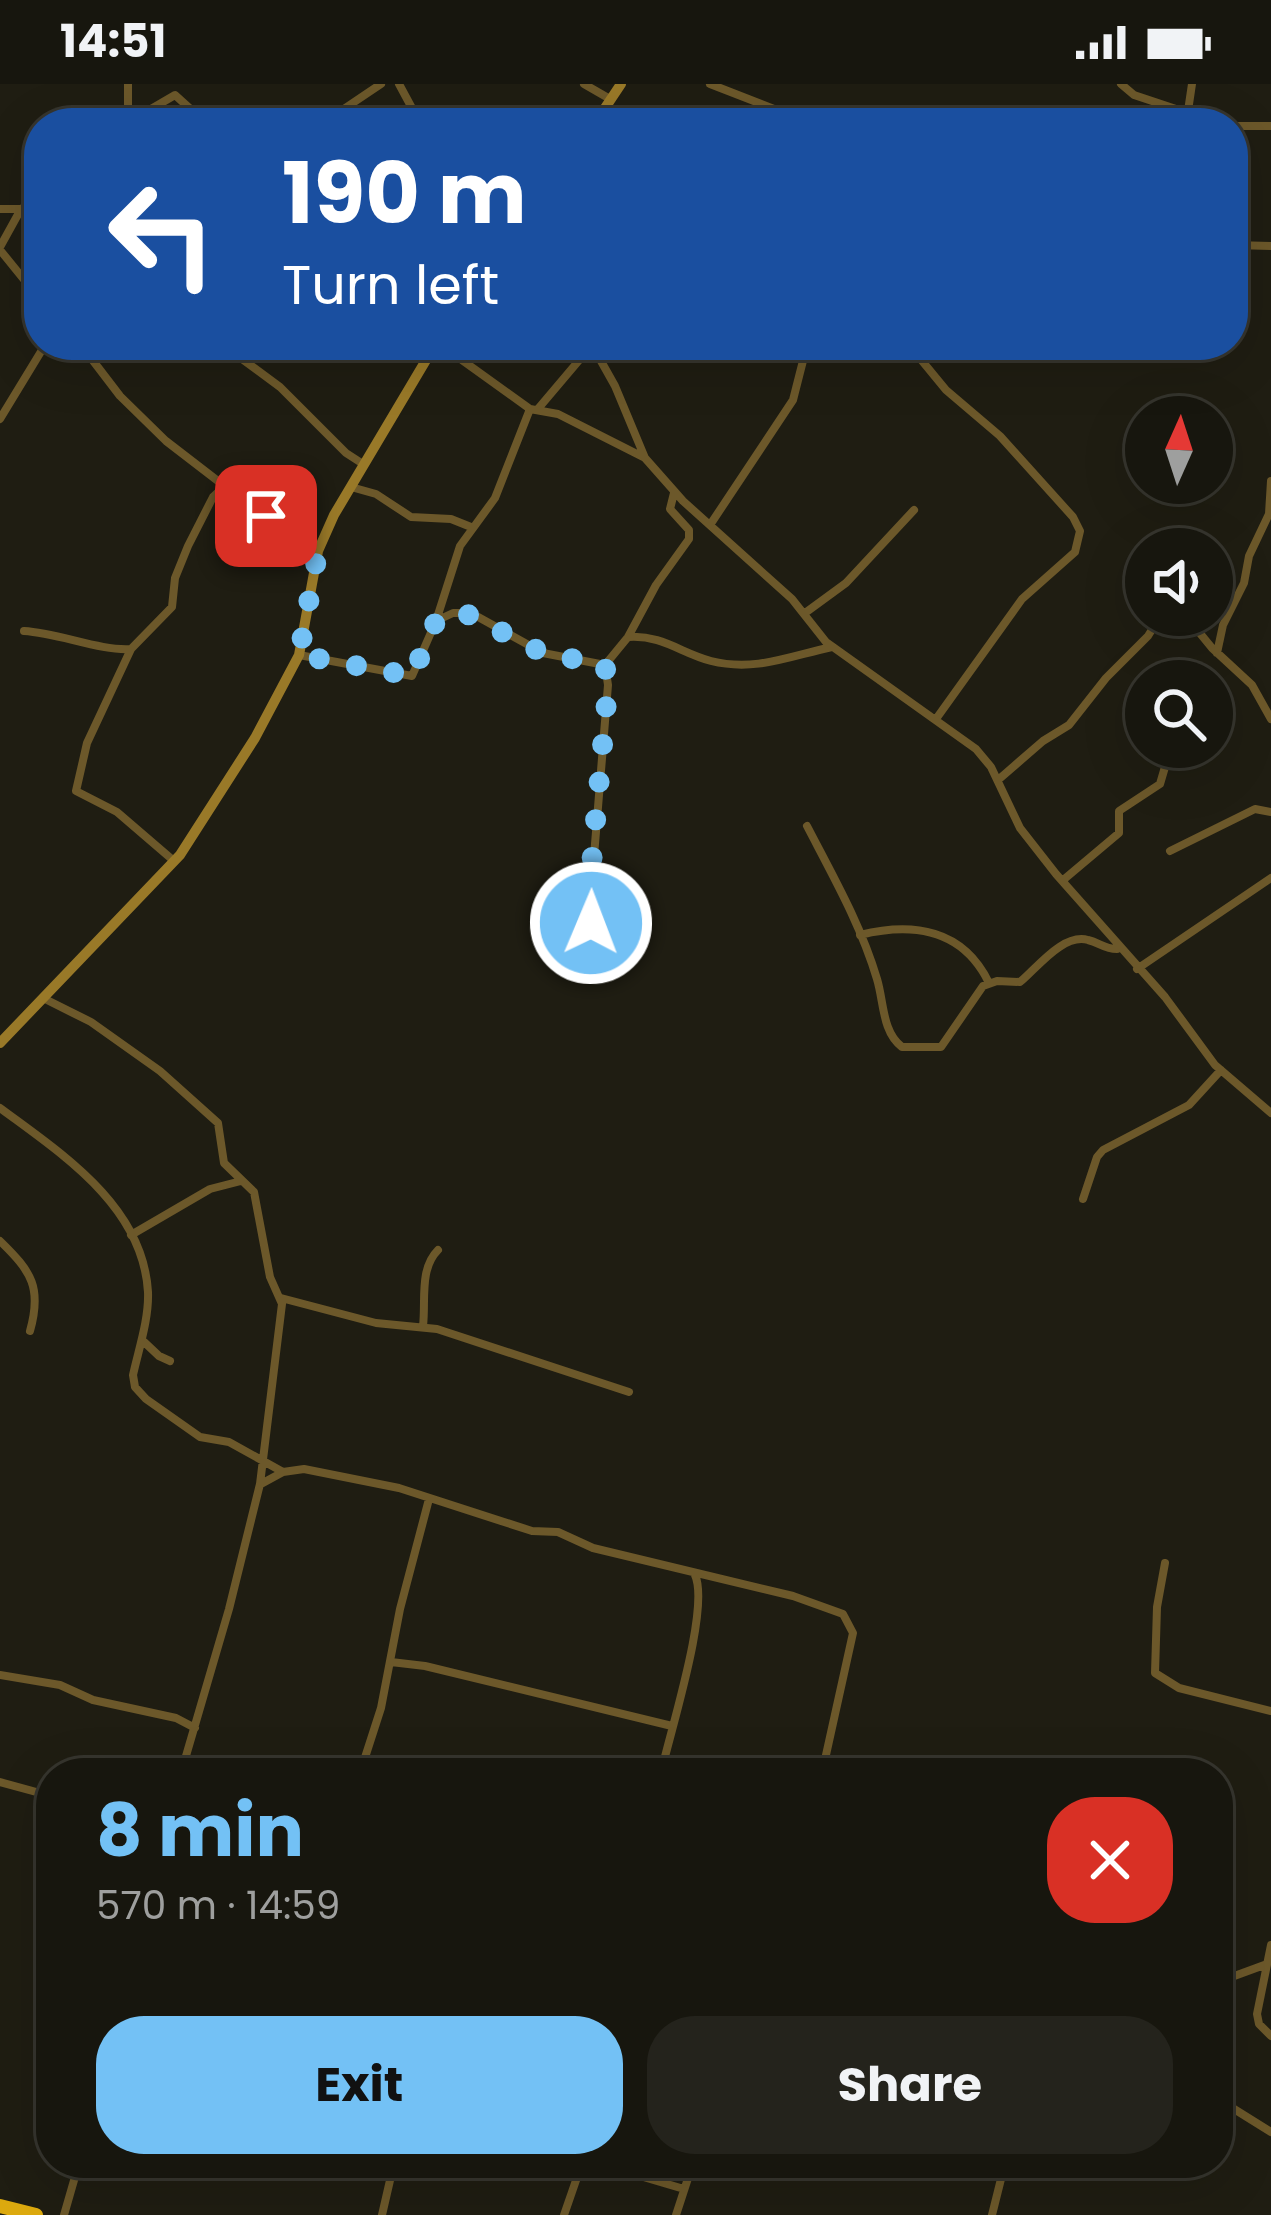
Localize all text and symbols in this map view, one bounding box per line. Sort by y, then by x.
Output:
text: 14:51 [60,10,166,73]
text: 190 m [282,135,527,252]
icon: left [84,156,240,312]
text: Turn left [282,247,499,323]
north arrow [1125,396,1233,504]
map controls [1125,396,1233,768]
pin [215,465,317,567]
icon: arrive [233,483,299,549]
button: sound [1125,528,1233,636]
button: search [1125,660,1233,768]
position arrow [528,860,654,986]
text: 8 min [96,1780,304,1881]
button: close [1047,1797,1173,1923]
text: 570 m · 14:59 [96,1878,340,1933]
button: Exit [96,2016,623,2154]
button: Share [647,2016,1173,2154]

